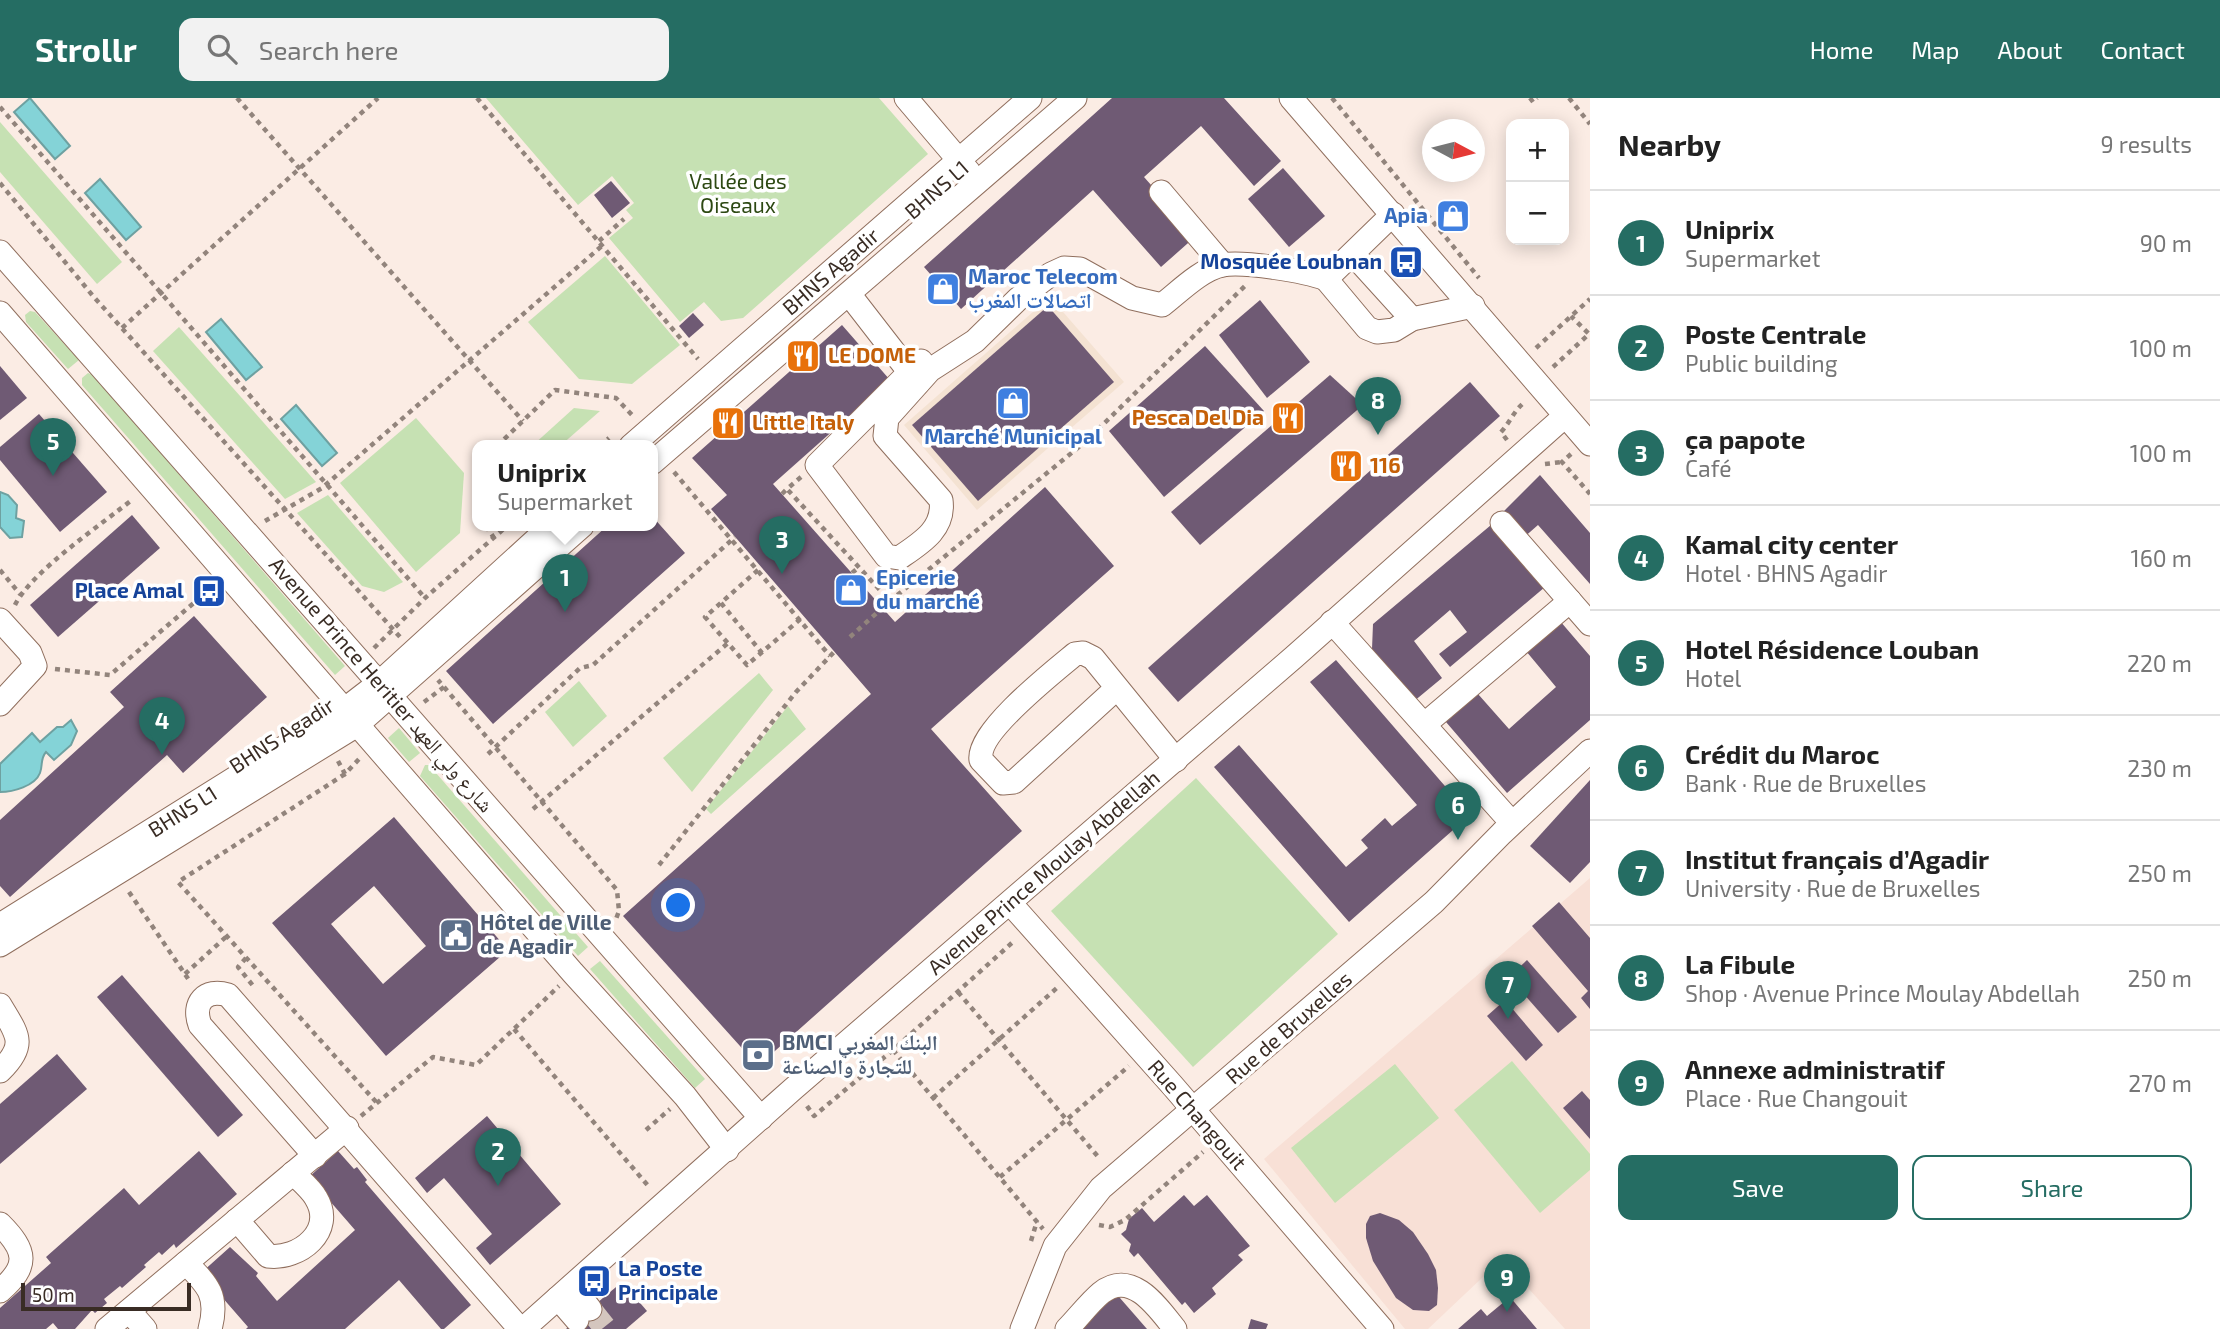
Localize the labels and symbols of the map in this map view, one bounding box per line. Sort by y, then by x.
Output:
north arrow [1422,119,1485,182]
street label: BHNS L1 [899,154,973,223]
park label: Vallée des Oiseaux [689,168,787,217]
shop icon: Apia [1434,197,1472,235]
place label: Apia [1384,202,1428,227]
street label: BHNS Agadir [777,222,884,320]
bus stop icon: Mosquée Loubnan [1387,243,1425,281]
place label: Mosquée Loubnan [1200,248,1382,273]
place label: Maroc Telecom اتصالات المغرب [968,263,1118,313]
shop icon: Maroc Telecom اتصالات المغرب [924,270,962,308]
restaurant icon: LE DOME [784,337,822,375]
place label: LE DOME [828,342,916,367]
pin: 8 [1355,377,1401,435]
shop icon: Marché Municipal [994,384,1032,422]
restaurant icon: Pesca Del Dia [1269,399,1307,437]
restaurant icon: Little Italy [709,404,747,442]
place label: Pesca Del Dia [1132,404,1264,429]
place label: Little Italy [752,409,855,435]
pin: 5 [30,418,76,476]
place label: Marché Municipal [924,423,1102,448]
restaurant icon: 116 [1327,447,1365,485]
place label: 116 [1370,452,1401,477]
pin: 3 [759,516,805,574]
street label: Avenue Prince Heritier شارع ولي العهد [261,551,500,820]
pin: 1 [542,554,588,612]
place label: Epicerie du marché [876,564,980,613]
shop icon: Epicerie du marché [832,571,870,609]
bus stop icon: Place Amal [190,572,228,610]
place label: Place Amal [75,577,184,602]
street label: BHNS Agadir [224,691,339,778]
pin: 4 [139,697,185,755]
street label: Avenue Prince Moulay Abdellah [922,764,1164,979]
street label: BHNS L1 [143,780,221,842]
pin: 6 [1435,782,1481,840]
your location [661,888,695,922]
place label: Hôtel de Ville de Agadir [480,909,612,958]
public building icon: Hôtel de Ville de Agadir [437,916,475,954]
pin: 7 [1485,961,1531,1019]
street label: Rue de Bruxelles [1220,965,1356,1088]
place label: BMCI البنك المغربي للتجارة والصناعة [782,1029,938,1078]
bank icon: BMCI البنك المغربي للتجارة والصناعة [739,1036,777,1074]
street label: Rue Changouit [1144,1054,1253,1174]
pin: 2 [475,1128,521,1186]
pin: 9 [1484,1254,1530,1312]
place label: La Poste Principale [618,1255,718,1304]
bus stop icon: La Poste Principale [575,1262,613,1300]
scale bar [21,1280,191,1312]

